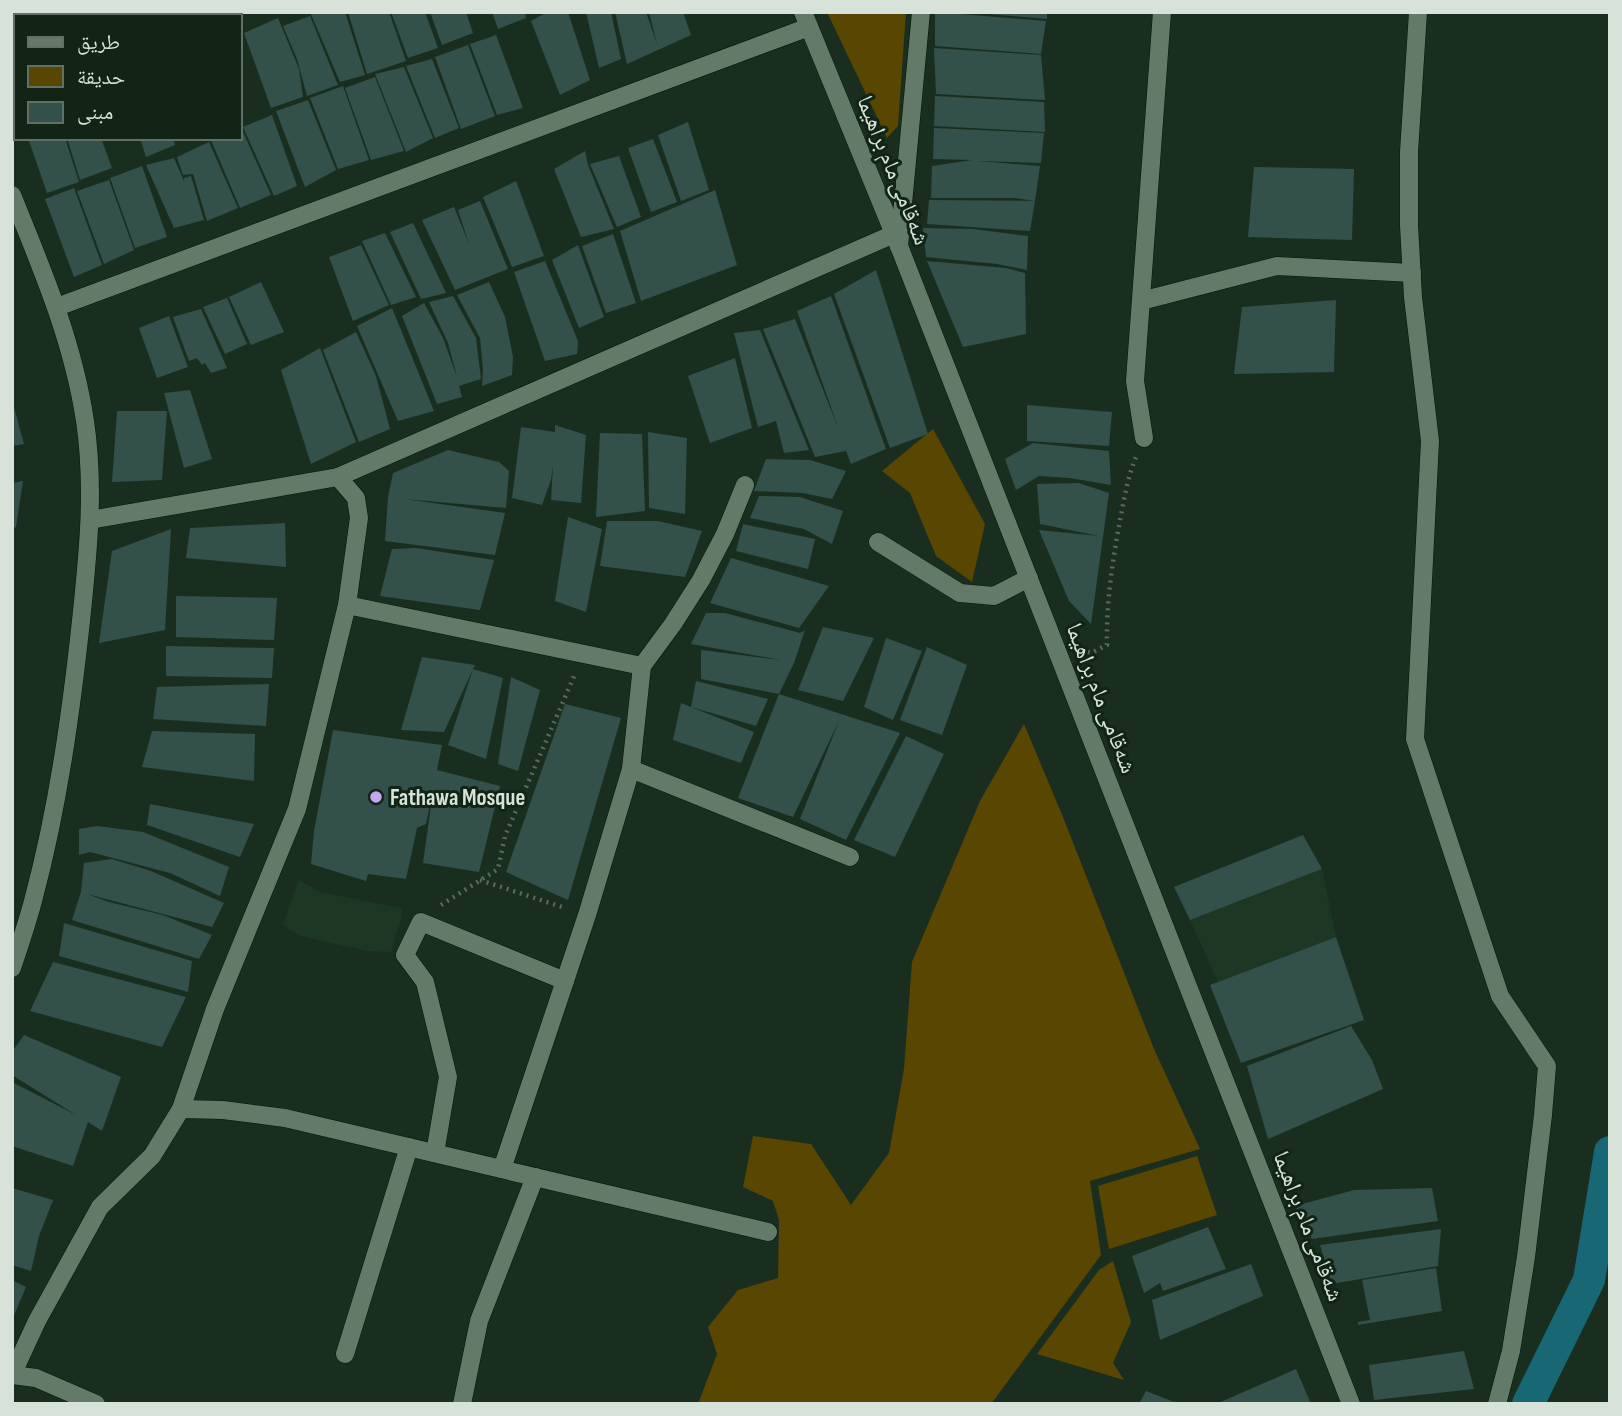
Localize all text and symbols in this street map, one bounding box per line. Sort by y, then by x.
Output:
legend [14,14,242,140]
text: طريق [77,30,120,55]
text: حديقة [77,65,125,90]
street label: شەقامی مام براهیما [849,92,936,249]
text: مبنى [77,100,113,125]
street label: شەقامی مام براهیما [1059,619,1143,778]
place label: Fathawa Mosque [390,784,525,812]
marker: Fathawa Mosque [368,789,384,805]
street label: شەقامی مام براهیما [1266,1147,1350,1306]

